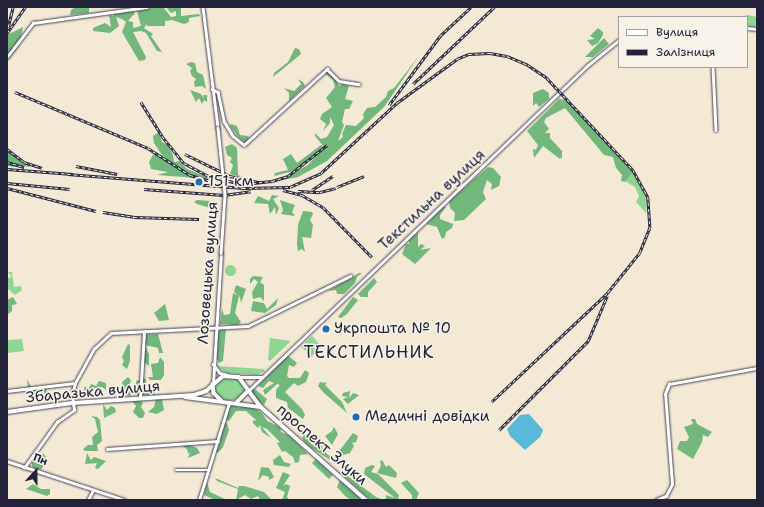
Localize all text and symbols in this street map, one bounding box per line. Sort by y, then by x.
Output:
legend [618,16,748,68]
text: Вулиця [656,24,698,40]
text: Залізниця [656,44,715,60]
street label: Текстильна вулиця [375,146,489,254]
place label: 151 км [208,173,254,191]
marker: 151 км [193,176,205,188]
street label: Лозовецька вулиця [194,201,222,345]
place label: Укрпошта № 10 [334,320,451,338]
marker: Укрпошта № 10 [321,324,331,334]
district label: ТЕКСТИЛЬНИК [304,343,434,363]
street label: Збаразька вулиця [25,377,161,407]
street label: проспект Злуки [273,401,371,489]
place label: Медичні довідки [365,408,489,426]
marker: Медичні довідки [350,411,362,423]
text: Пн [31,450,50,469]
north arrow [16,451,56,491]

